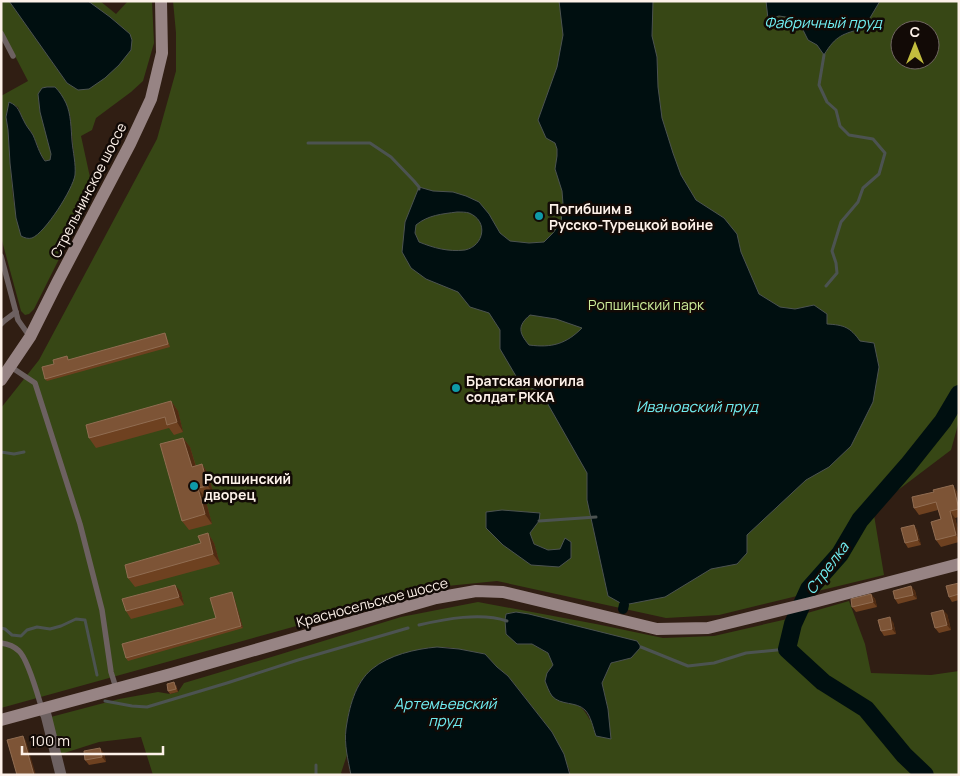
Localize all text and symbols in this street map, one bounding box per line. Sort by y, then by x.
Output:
water label: Фабричный пруд [764,12,883,33]
north arrow [890,20,940,70]
text: С [910,22,920,41]
street label: Стрельнинское шоссе [46,119,130,261]
place label: Погибшим в Русско-Турецкой войне [549,199,713,234]
marker: Погибшим в Русско-Турецкой войне [533,210,545,222]
park label: Ропшинский парк [588,295,705,314]
place label: Братская могила солдат РККА [466,371,584,406]
marker: Братская могила солдат РККА [450,382,462,394]
water label: Ивановский пруд [636,396,759,417]
place label: Ропшинский дворец [204,469,291,504]
marker: Ропшинский дворец [188,480,200,492]
water label: Стрелка [800,537,854,598]
street label: Красносельское шоссе [294,573,450,631]
water label: Артемьевский пруд [394,693,498,731]
scale bar [22,724,164,756]
text: 100 m [30,730,70,751]

